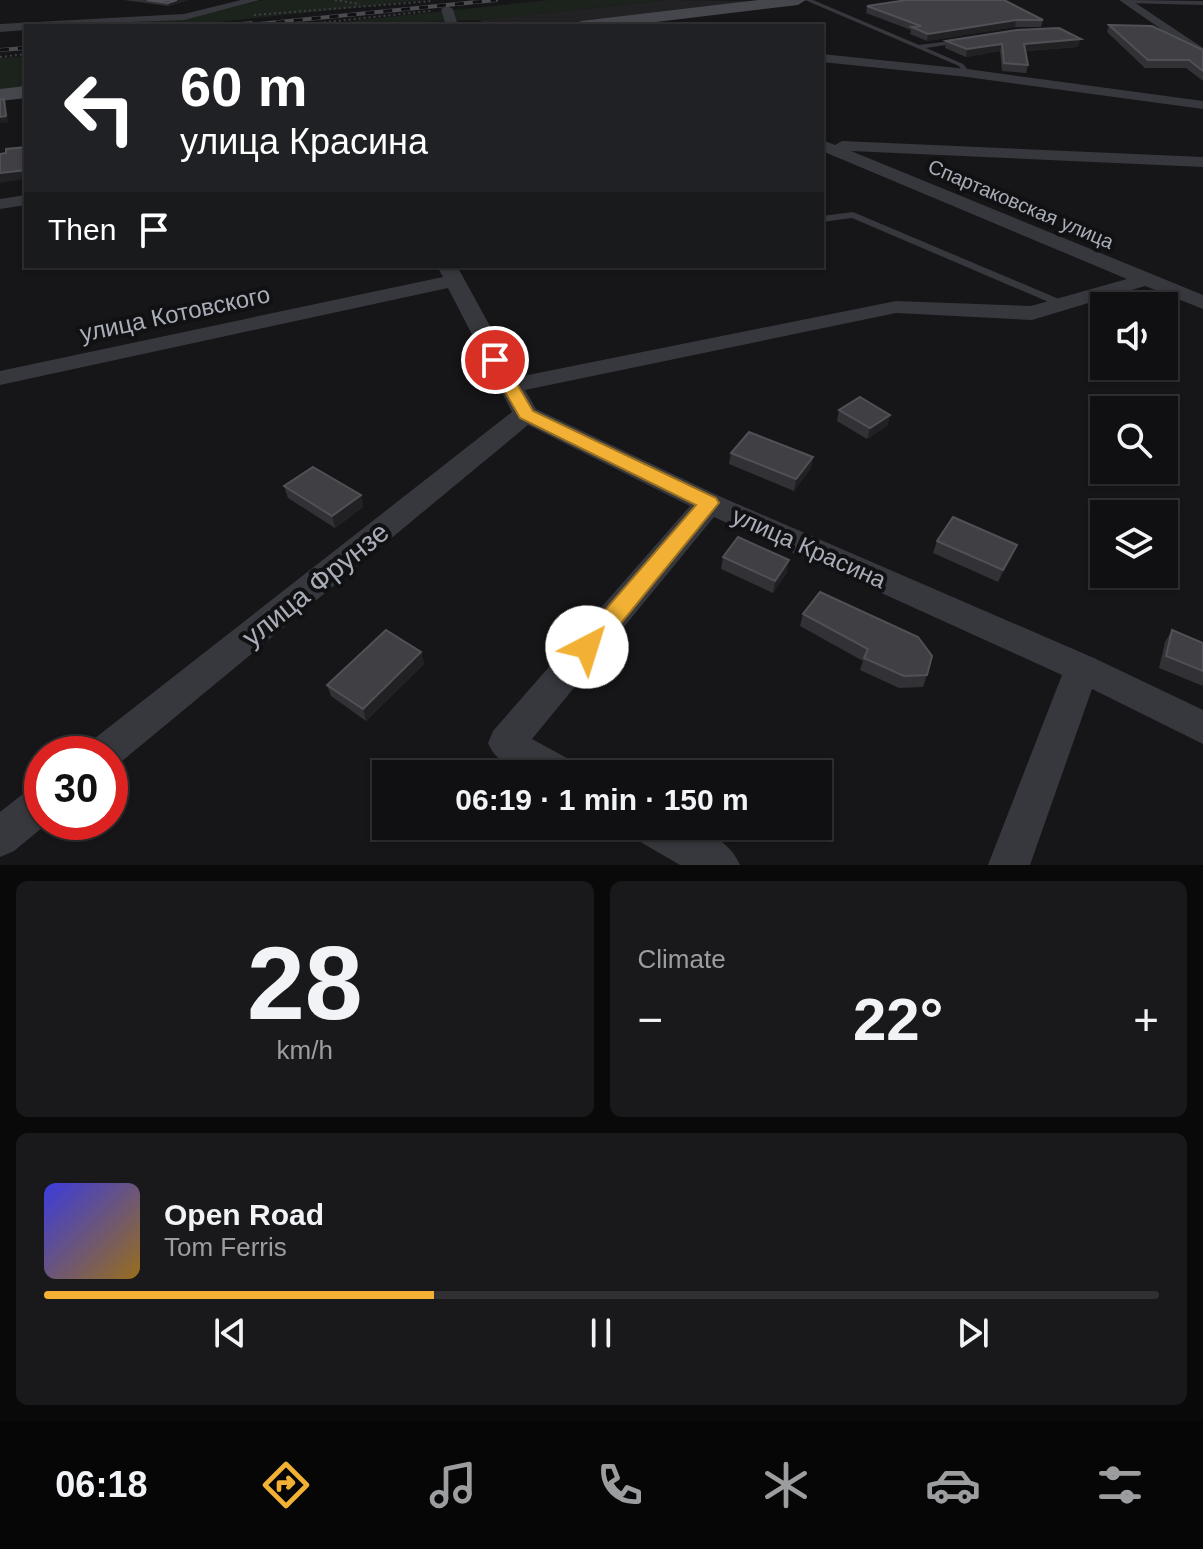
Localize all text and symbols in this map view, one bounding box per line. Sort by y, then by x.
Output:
text: 60 m [180,55,308,118]
icon: left [48,56,152,160]
text: улица Красина [180,121,428,162]
street label: Спартаковская улица [925,155,1118,253]
icon: arrive [132,208,176,252]
text: Then [48,213,116,246]
street label: улица Котовского [77,280,272,347]
map controls [1090,292,1178,588]
button: sound [1090,292,1178,380]
pin [461,326,529,394]
icon: arrive [473,338,517,382]
button: search [1090,396,1178,484]
button: layers [1090,500,1178,588]
street label: улица Красина [728,502,891,594]
street label: улица Фрунзе [236,516,395,653]
position arrow [545,605,629,689]
speed limit sign: 30 [24,736,128,840]
text: 06:19 · 1 min · 150 m [455,783,749,816]
text: 28 [247,925,363,1041]
text: Climate [638,944,726,974]
text: 22° [853,986,944,1053]
text: − [638,995,663,1044]
text: + [1133,995,1159,1044]
text: km/h [277,1035,333,1065]
text: Open Road [164,1198,324,1231]
text: Tom Ferris [164,1232,287,1262]
icon: previous [208,1311,252,1355]
icon: pause [579,1311,623,1355]
icon: next [951,1311,995,1355]
icon: directions [258,1457,314,1513]
icon: music [425,1457,481,1513]
icon: phone [592,1457,648,1513]
icon: climate [758,1457,814,1513]
icon: car [925,1457,981,1513]
icon: filters [1092,1457,1148,1513]
text: 06:18 [55,1464,147,1505]

